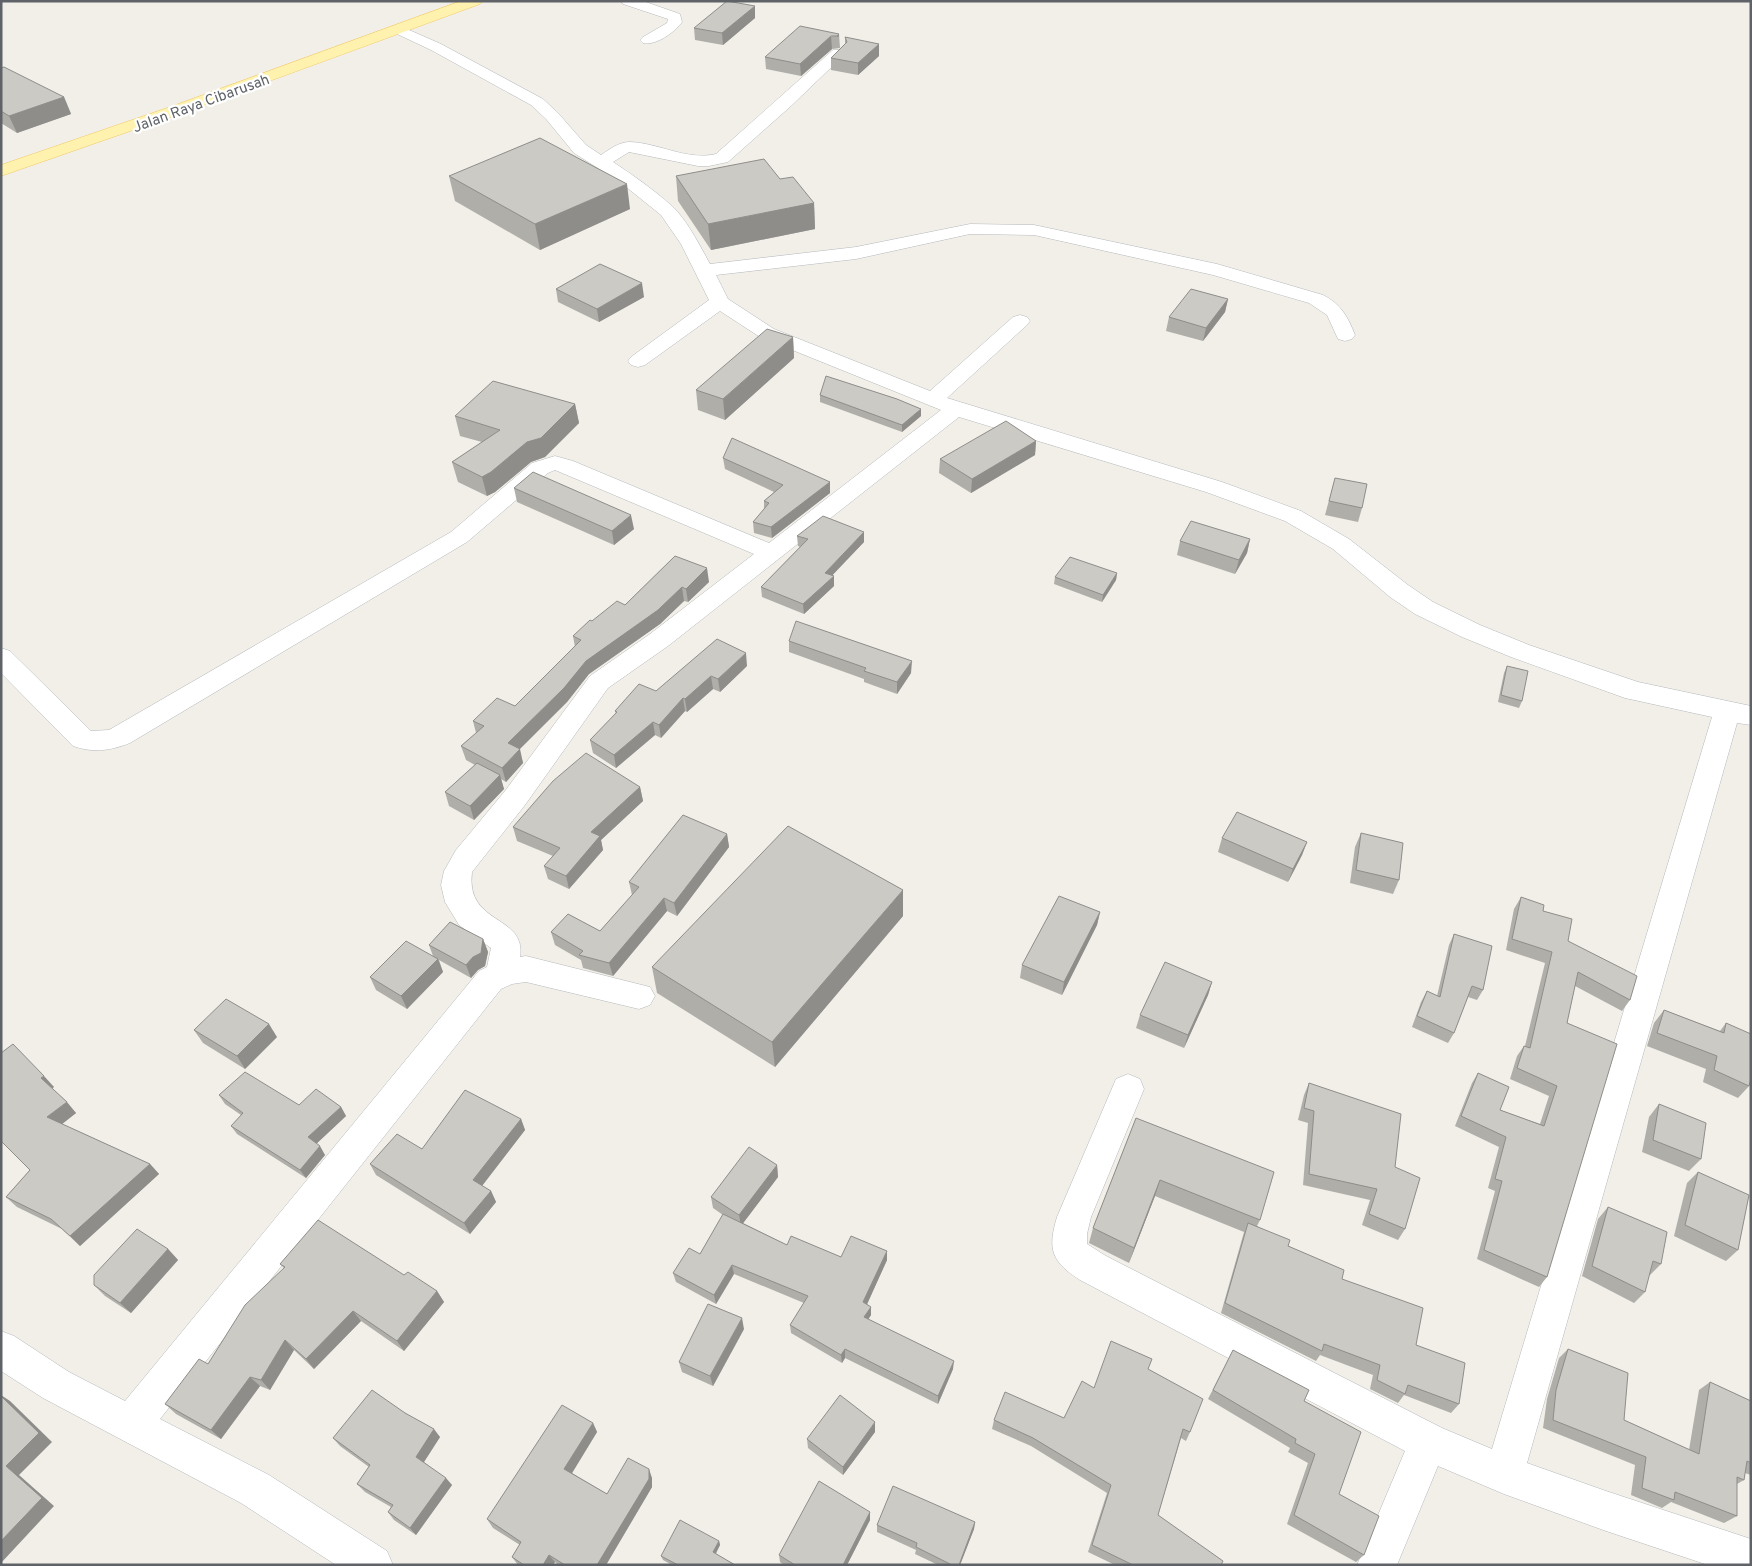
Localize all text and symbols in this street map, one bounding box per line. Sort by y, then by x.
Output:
street label: Jalan Raya Cibarusah [130,71,273,138]

